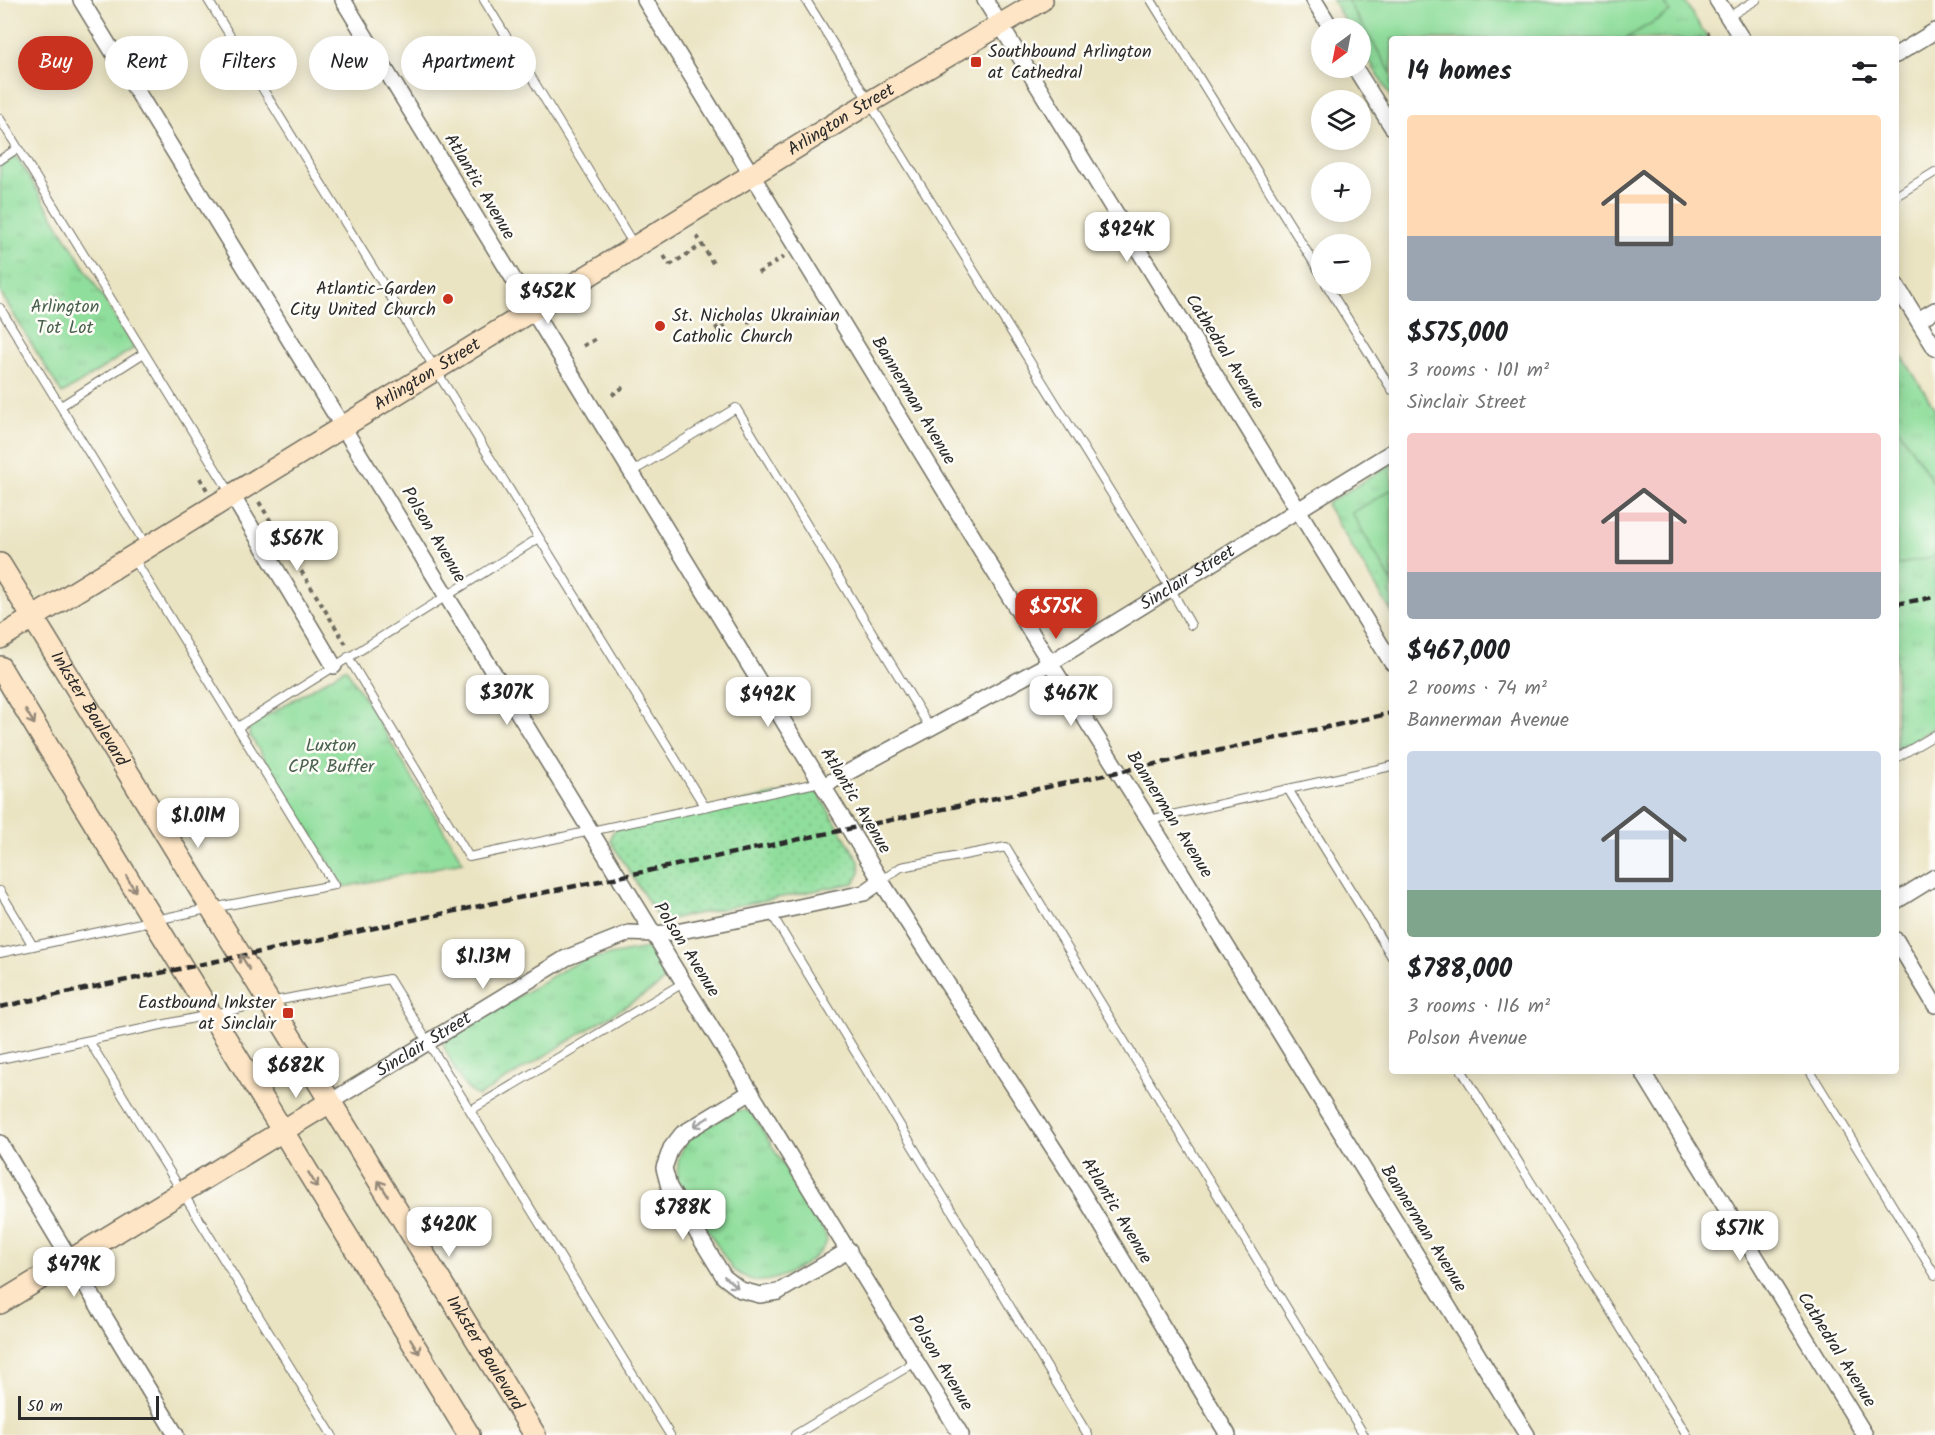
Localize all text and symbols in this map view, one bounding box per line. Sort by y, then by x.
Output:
north arrow [1311,18,1371,78]
map controls [1311,18,1371,294]
chip: Buy [18,36,93,90]
chip: Rent [105,36,188,90]
chip: Filters [200,36,297,90]
chip: New [309,36,389,90]
chip: Apartment [401,36,536,90]
place label: Southbound Arlington at Cathedral [988,38,1152,88]
text: 14 homes [1407,51,1512,93]
marker: Southbound Arlington at Cathedral [969,55,983,69]
icon: filters [1848,56,1881,89]
street label: Arlington Street [782,75,901,164]
button: layers [1311,90,1371,150]
street label: Atlantic Avenue [436,128,522,246]
icon: home [1590,154,1698,262]
button: + [1311,162,1371,222]
pin: $924K [1085,212,1169,263]
text: $924K [1099,215,1155,247]
button: − [1311,234,1371,294]
pin: $452K [506,274,590,325]
place label: Atlantic-Garden City United Church [290,275,436,325]
text: $452K [520,277,576,309]
street label: Cathedral Avenue [1177,288,1271,416]
marker: Atlantic-Garden City United Church [441,292,455,306]
park label: Arlington Tot Lot [31,293,99,343]
place label: St. Nicholas Ukrainian Catholic Church [672,302,840,352]
text: $575,000 [1407,313,1508,355]
marker: St. Nicholas Ukrainian Catholic Church [653,319,667,333]
street label: Arlington Street [368,330,488,419]
street label: Bannerman Avenue [863,331,963,471]
text: 3 rooms · 101 m² [1407,355,1549,387]
text: Sinclair Street [1407,387,1526,419]
icon: home [1590,472,1698,580]
street label: Polson Avenue [393,481,473,589]
pin: $567K [255,521,339,572]
text: $567K [270,524,324,556]
street label: Sinclair Street [1134,537,1242,619]
pin: $575K [1014,589,1098,640]
text: $575K [1029,592,1083,624]
text: $467,000 [1407,631,1510,673]
street label: Inkster Boulevard [42,645,136,773]
text: 2 rooms · 74 m² [1407,673,1547,705]
pin: $307K [465,675,549,726]
pin: $467K [1029,676,1113,727]
pin: $492K [726,677,810,728]
text: $307K [480,678,534,710]
text: $467K [1043,679,1099,711]
text: $492K [740,680,796,712]
text: Bannerman Avenue [1407,705,1569,737]
one-way arrow [25,708,37,725]
park label: Luxton CPR Buffer [288,732,375,782]
street label: Atlantic Avenue [812,742,898,860]
street label: Bannerman Avenue [1118,746,1220,884]
icon: home [1590,790,1698,898]
pin: $1.01M [149,798,247,849]
text: $1.01M [171,801,225,833]
one-way arrow [125,875,137,892]
street label: Polson Avenue [645,897,727,1003]
pin: $1.13M [434,939,532,990]
text: $1.13M [456,942,510,974]
text: $788,000 [1407,949,1512,991]
one-way arrow [238,954,250,971]
place label: Eastbound Inkster at Sinclair [138,989,277,1039]
text: 3 rooms · 116 m² [1407,991,1550,1023]
street label: Sinclair Street [370,1004,478,1085]
marker: Eastbound Inkster at Sinclair [281,1006,295,1020]
text: Polson Avenue [1407,1023,1527,1055]
pin: $682K [254,1048,338,1099]
text: $682K [267,1051,325,1083]
one-way arrow [693,1117,710,1129]
street label: Atlantic Avenue [1073,1152,1159,1270]
street label: Bannerman Avenue [1372,1160,1474,1298]
one-way arrow [307,1171,319,1188]
one-way arrow [377,1180,389,1197]
pin: $788K [641,1190,725,1241]
text: $788K [655,1193,711,1225]
pin: $420K [407,1207,491,1258]
text: $420K [421,1210,477,1242]
pin: $571K [1698,1211,1782,1262]
text: $571K [1715,1214,1765,1246]
pin: $479K [32,1247,116,1298]
text: $479K [47,1250,101,1282]
one-way arrow [723,1275,738,1289]
street label: Cathedral Avenue [1789,1286,1883,1414]
street label: Inkster Boulevard [438,1289,532,1417]
street label: Polson Avenue [900,1309,980,1417]
one-way arrow [409,1337,421,1354]
scale bar [18,1393,159,1420]
text: 50 m [27,1394,63,1419]

